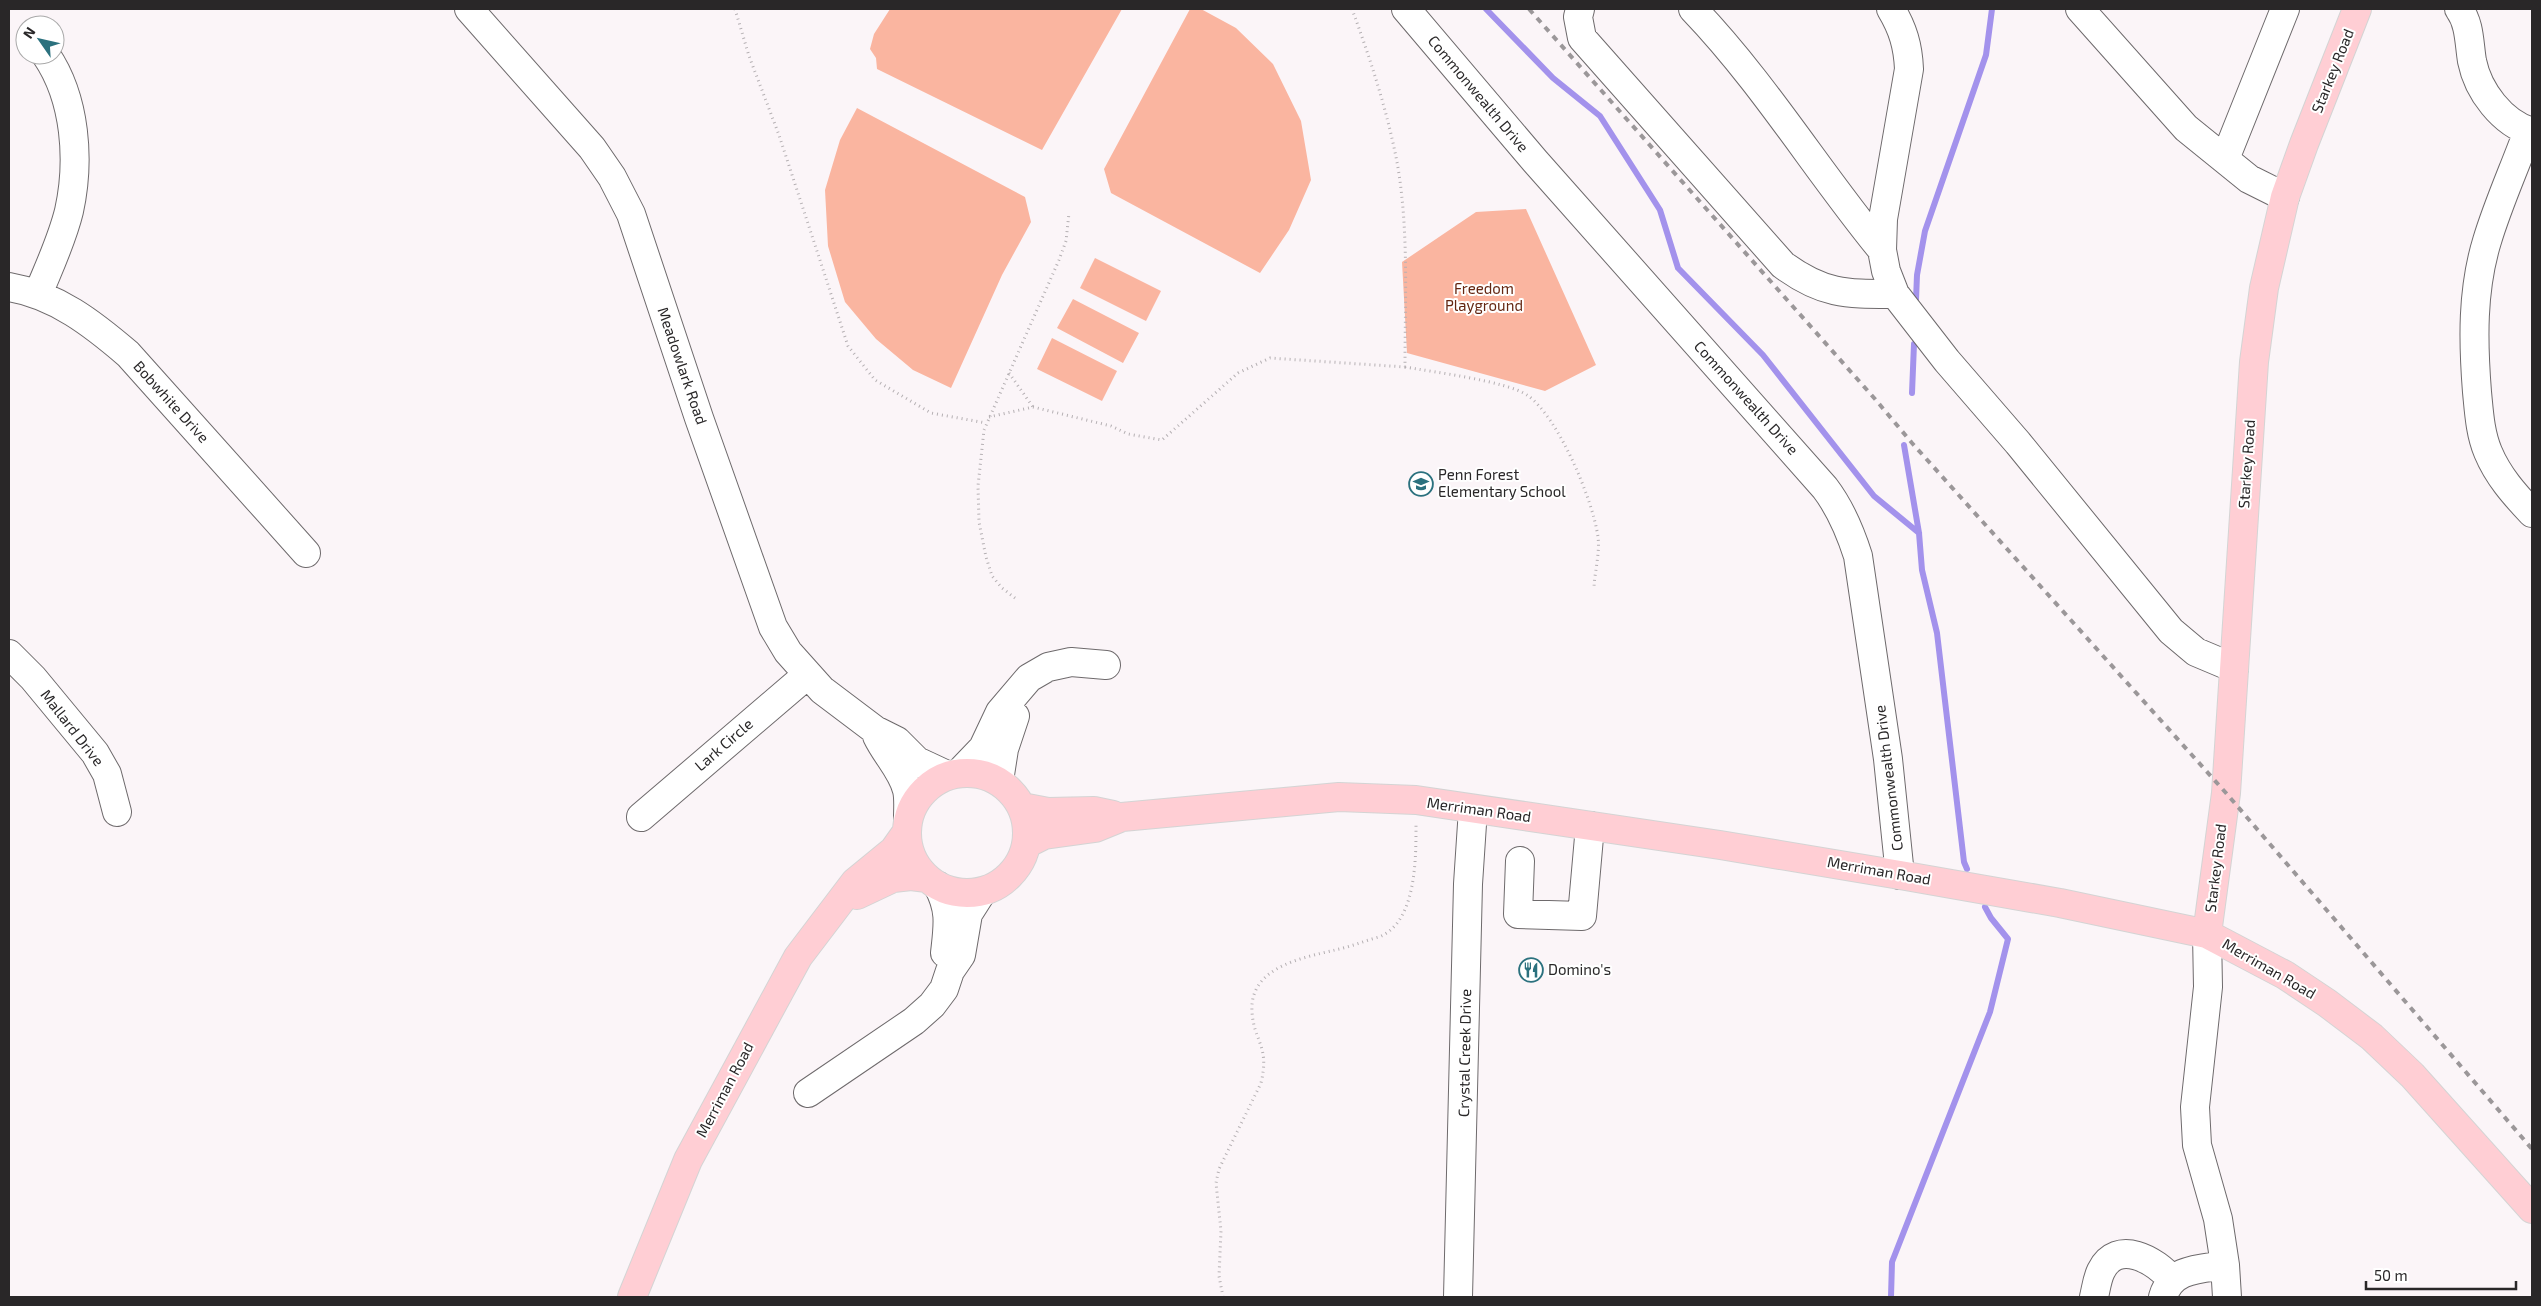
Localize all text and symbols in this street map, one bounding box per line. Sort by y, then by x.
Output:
north arrow [15,15,65,65]
text: N [19,24,39,41]
street label: Starkey Road [2307,26,2357,115]
street label: Commonwealth Drive [1425,31,1533,155]
park label: Freedom Playground [1445,279,1523,314]
street label: Meadowlark Road [654,305,711,427]
street label: Commonwealth Drive [1691,337,1803,458]
street label: Bobwhite Drive [130,357,213,446]
street label: Starkey Road [2234,419,2258,509]
place label: Penn Forest Elementary School [1438,465,1566,500]
school or university icon: Penn Forest Elementary School [1408,471,1434,497]
street label: Mallard Drive [37,686,108,769]
street label: Commonwealth Drive [1870,704,1906,852]
street label: Lark Circle [691,714,756,774]
street label: Merriman Road [1426,793,1532,825]
street label: Starkey Road [2201,823,2229,913]
street label: Merriman Road [1826,852,1932,888]
street label: Merriman Road [2220,934,2319,1002]
restaurant icon: Domino's [1518,957,1544,983]
place label: Domino's [1548,960,1611,978]
street label: Crystal Creek Drive [1454,989,1474,1117]
street label: Merriman Road [692,1039,757,1140]
scale bar [2366,1258,2516,1290]
text: 50 m [2374,1266,2408,1284]

